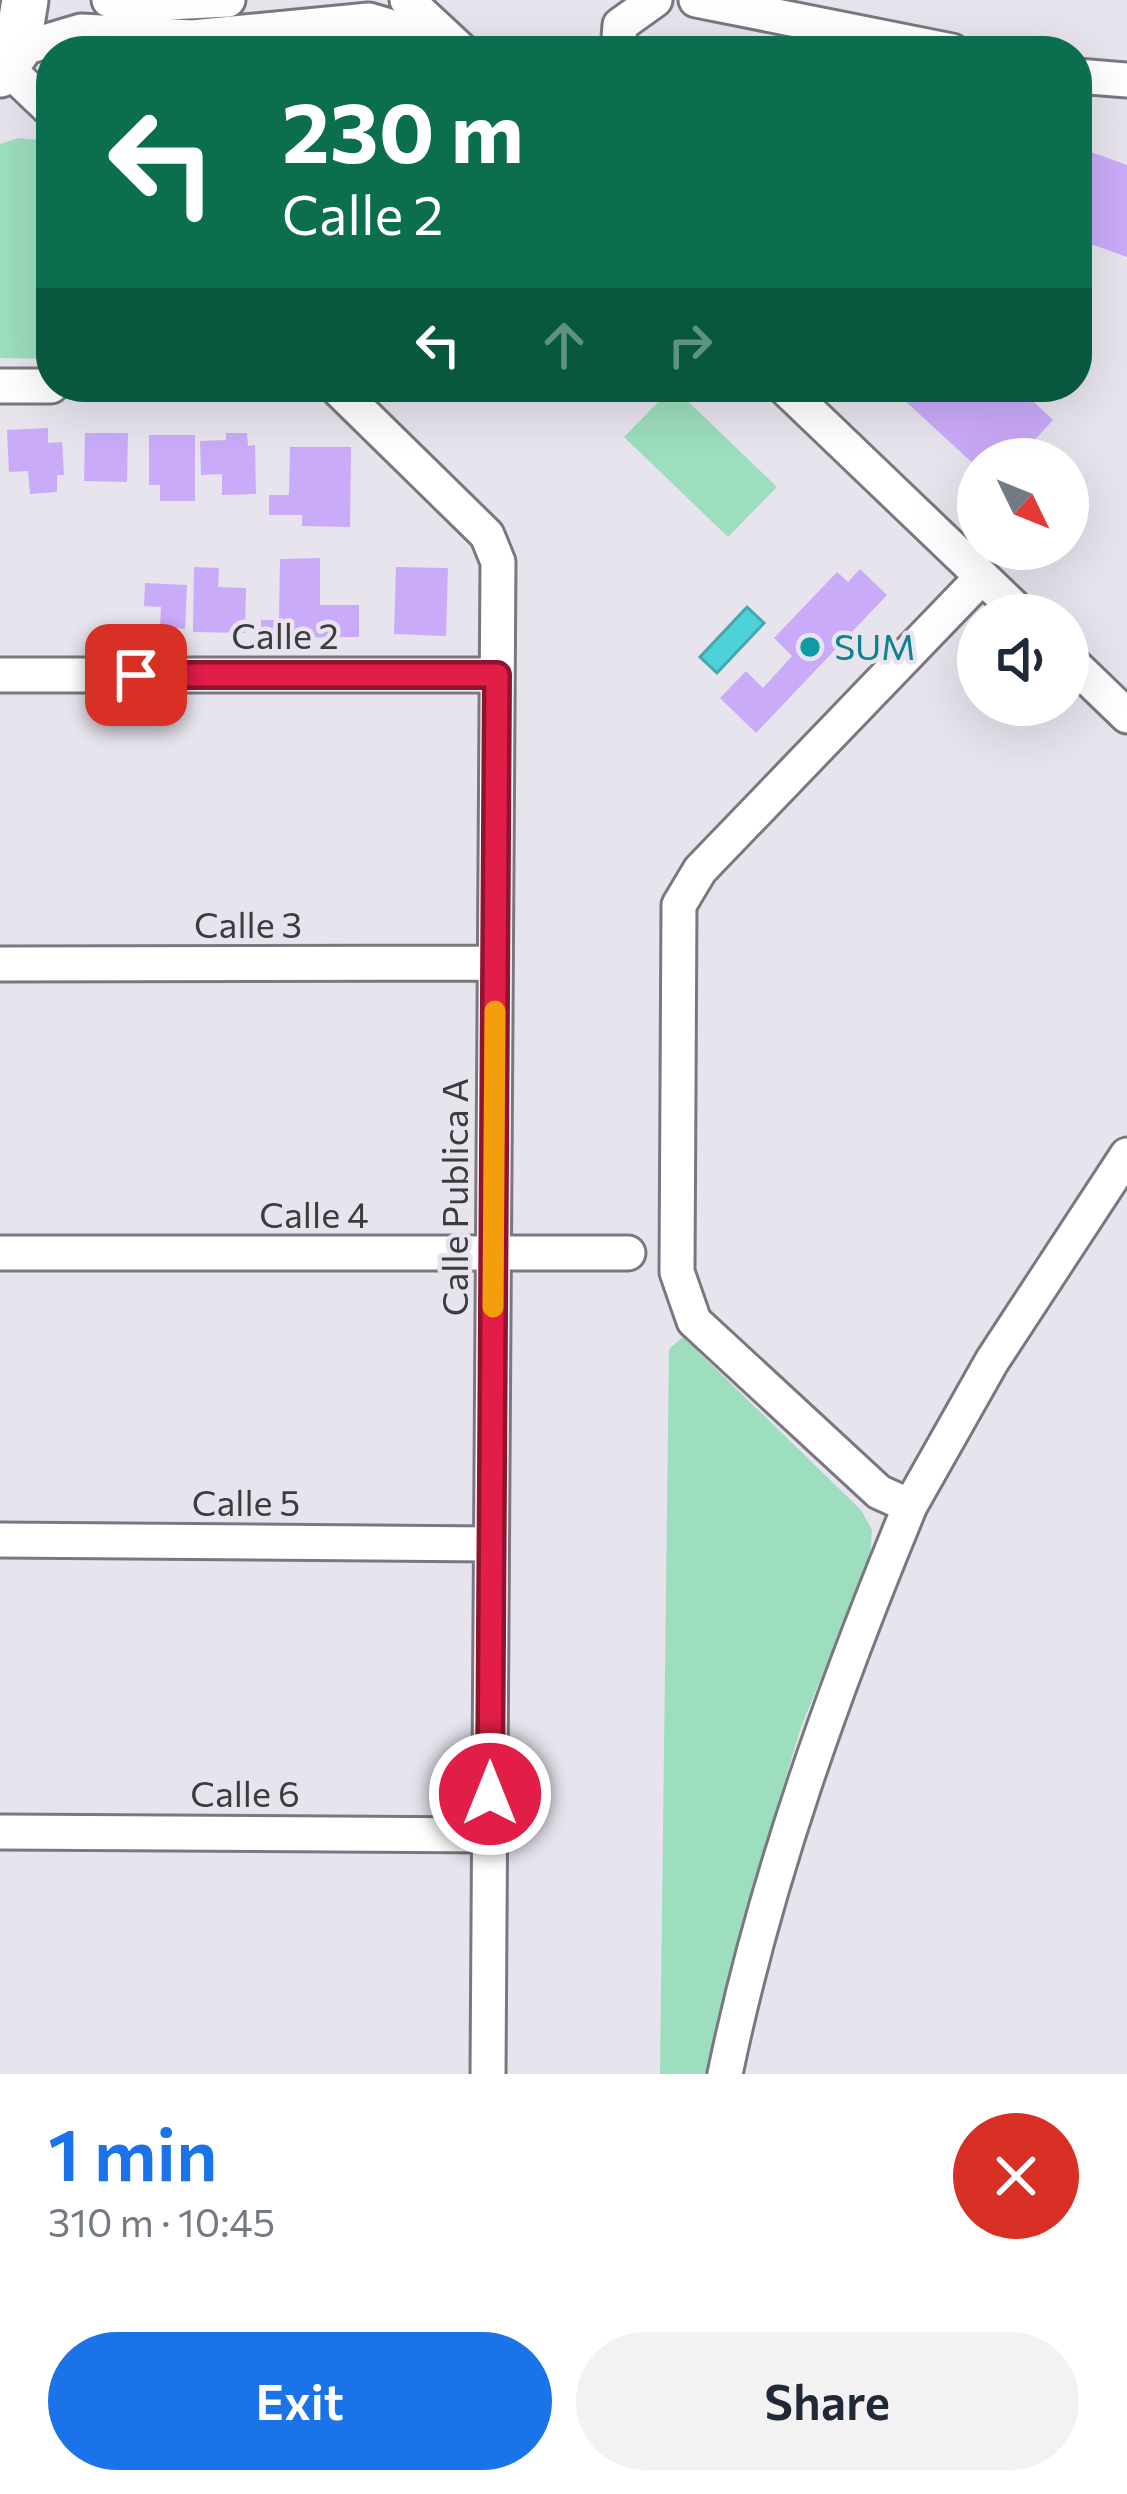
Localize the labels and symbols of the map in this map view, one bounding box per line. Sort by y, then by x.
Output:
north arrow [957,438,1089,570]
street label: Calle 2 [231,612,339,656]
place label: SUM [834,623,915,667]
pin [85,624,187,726]
marker: SUM [797,634,823,660]
street label: Calle 3 [194,901,302,945]
street label: Calle Publica A [431,1078,475,1316]
street label: Calle 4 [259,1191,369,1235]
street label: Calle 5 [192,1479,300,1523]
position arrow [427,1731,553,1857]
street label: Calle 6 [190,1770,300,1814]

